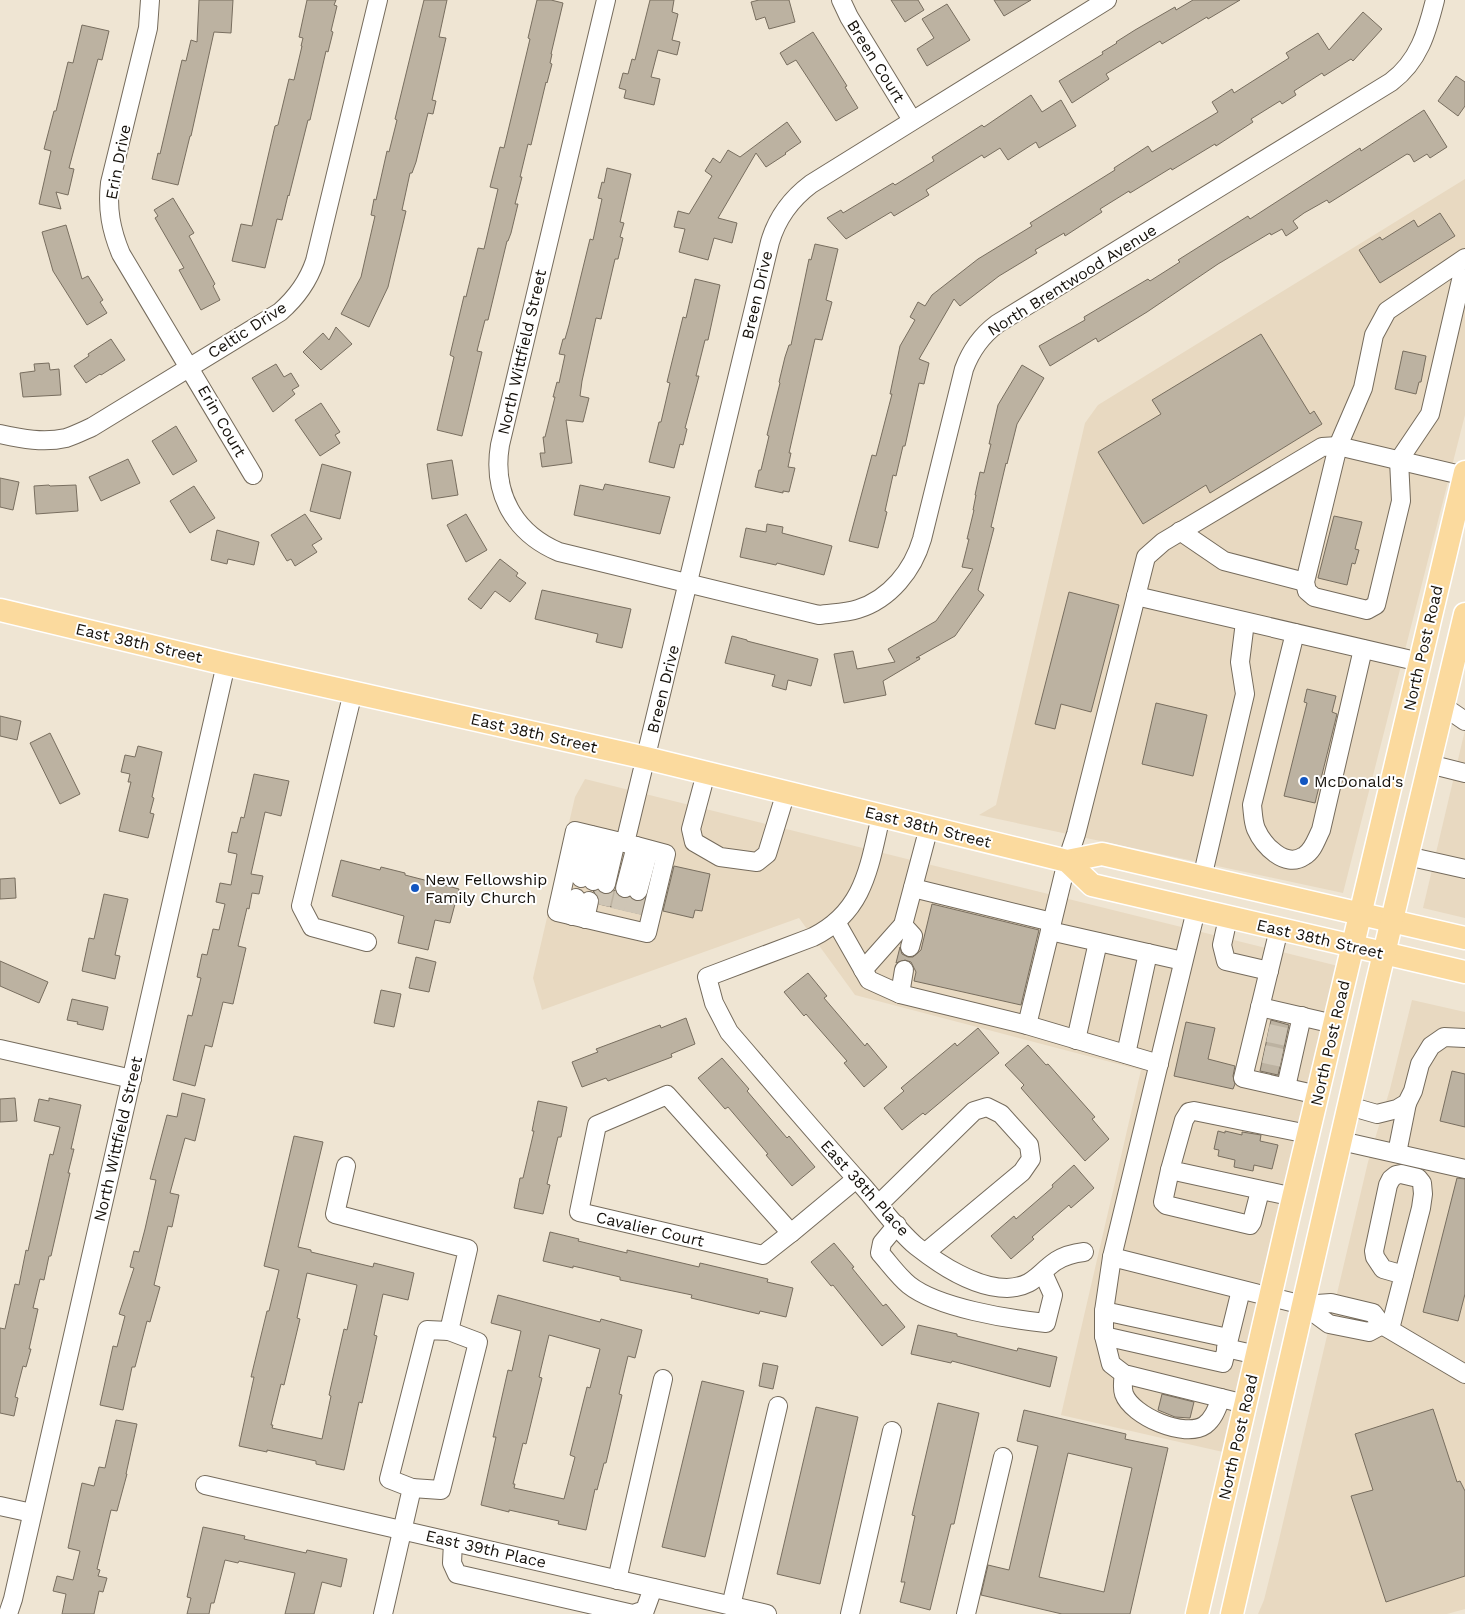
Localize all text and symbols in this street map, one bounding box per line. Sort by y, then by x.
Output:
street label: Breen Court [843,16,909,106]
street label: Erin Drive [101,123,135,201]
street label: North Brentwood Avenue [984,220,1160,340]
street label: Breen Drive [738,249,776,341]
street label: North Wittfield Street [494,267,550,436]
street label: Celtic Drive [204,298,290,362]
street label: Erin Court [194,382,250,460]
street label: North Post Road [1399,583,1447,713]
street label: East 38th Street [74,619,204,667]
street label: Breen Drive [643,643,683,735]
street label: East 38th Street [469,709,599,757]
place label: McDonald's [1314,772,1404,791]
marker: McDonald's [1298,775,1310,787]
street label: East 38th Street [863,802,993,852]
place label: New Fellowship Family Church [425,870,547,907]
marker: New Fellowship Family Church [409,882,421,894]
street label: East 38th Street [1255,915,1385,963]
street label: North Post Road [1306,978,1354,1108]
street label: North Wittfield Street [90,1054,146,1223]
street label: East 38th Place [817,1136,913,1240]
street label: Cavalier Court [594,1207,706,1251]
street label: North Post Road [1214,1372,1262,1502]
street label: East 39th Place [424,1526,548,1572]

